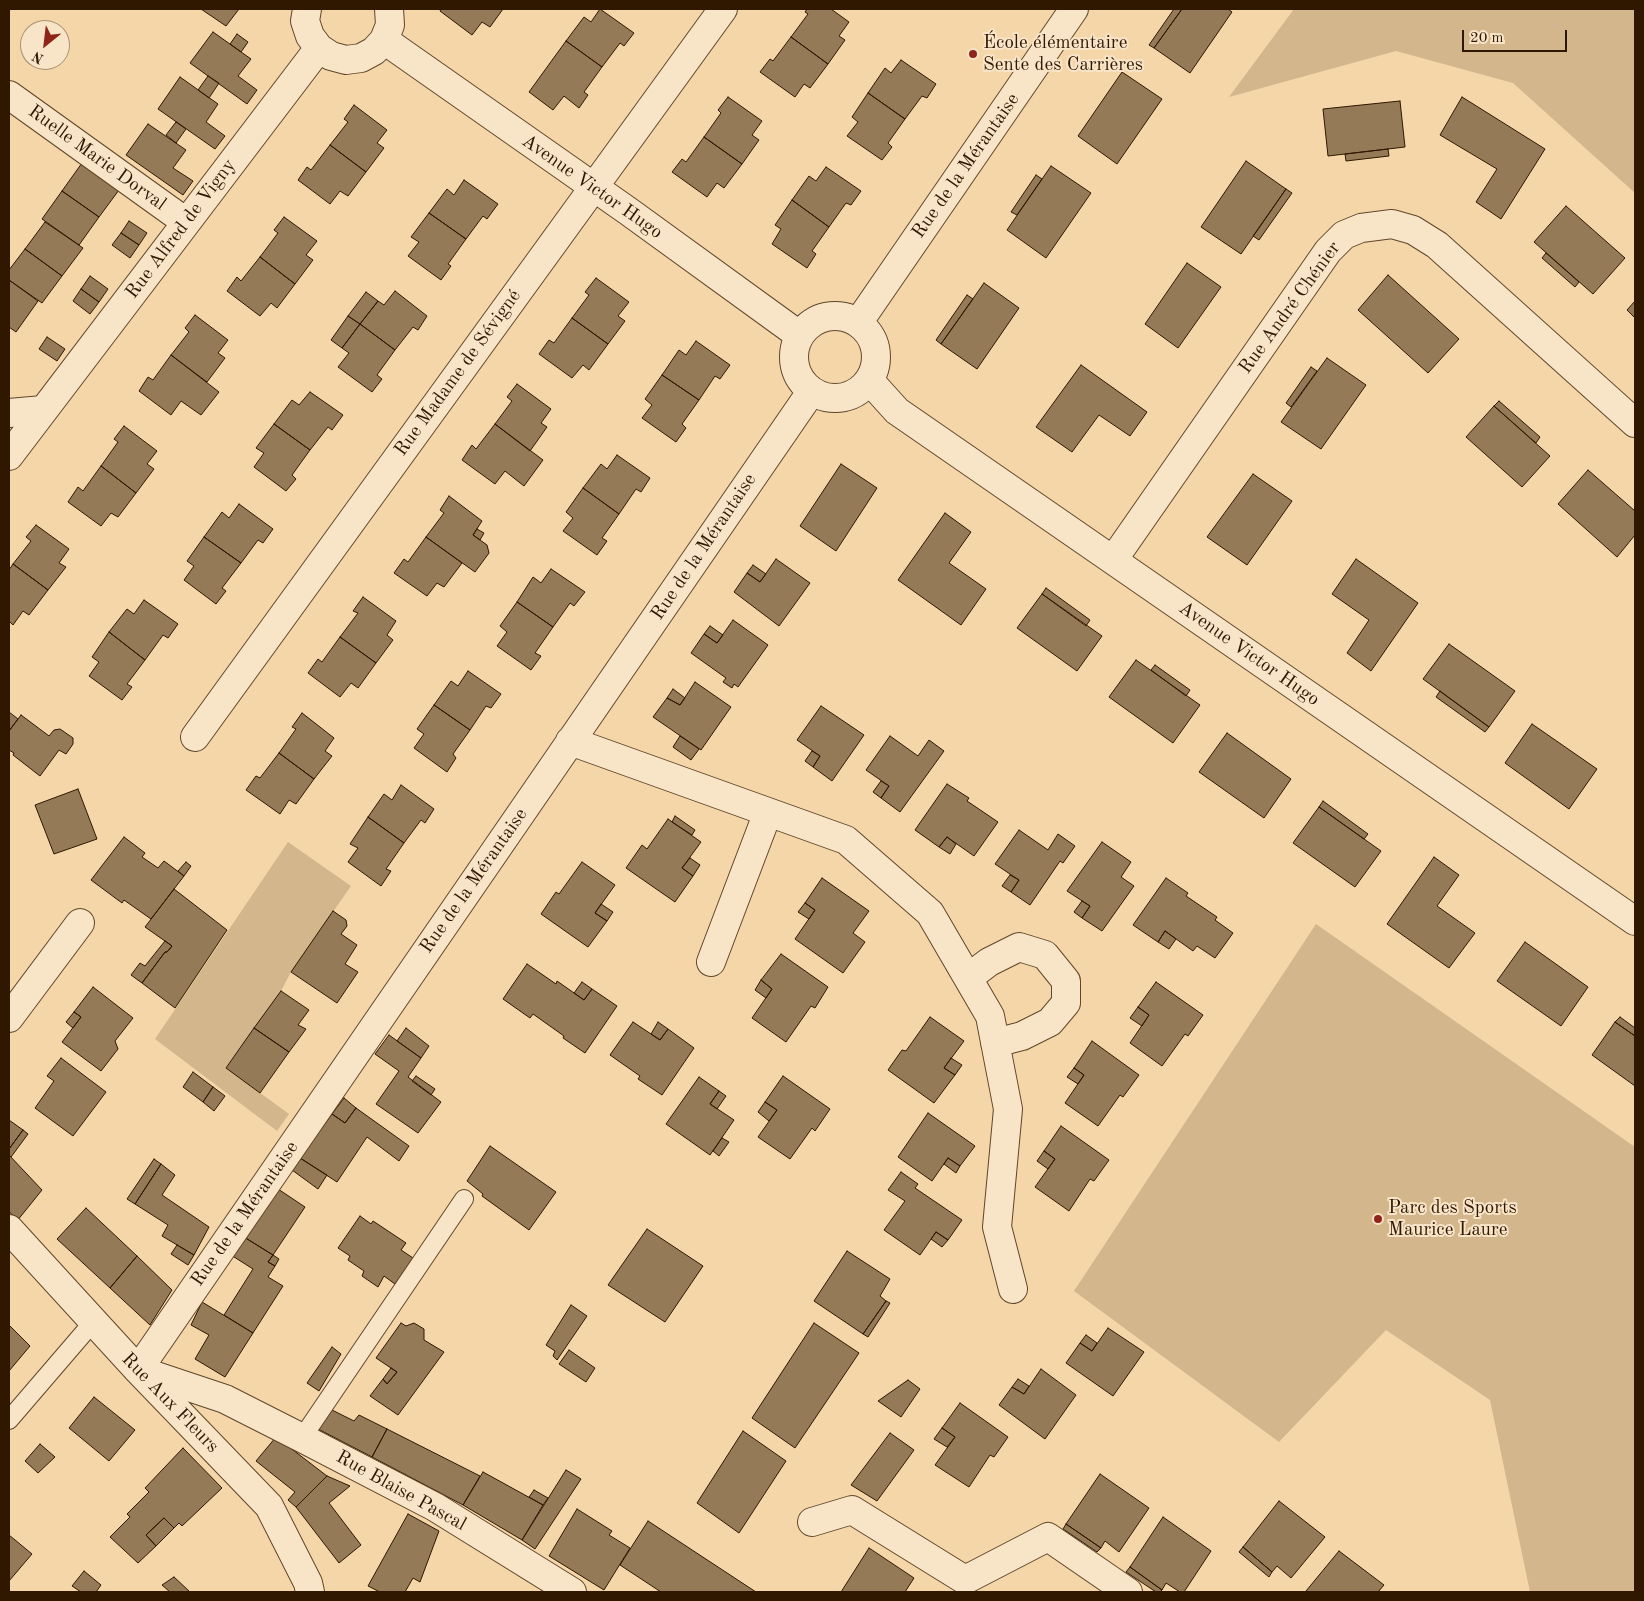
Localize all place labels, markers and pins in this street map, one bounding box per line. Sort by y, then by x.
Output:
place label: École élémentaire Sente des Carrières [983,32,1143,76]
marker: École élémentaire Sente des Carrières [967,48,979,60]
place label: Parc des Sports Maurice Laure [1388,1197,1517,1241]
marker: Parc des Sports Maurice Laure [1372,1213,1384,1225]

